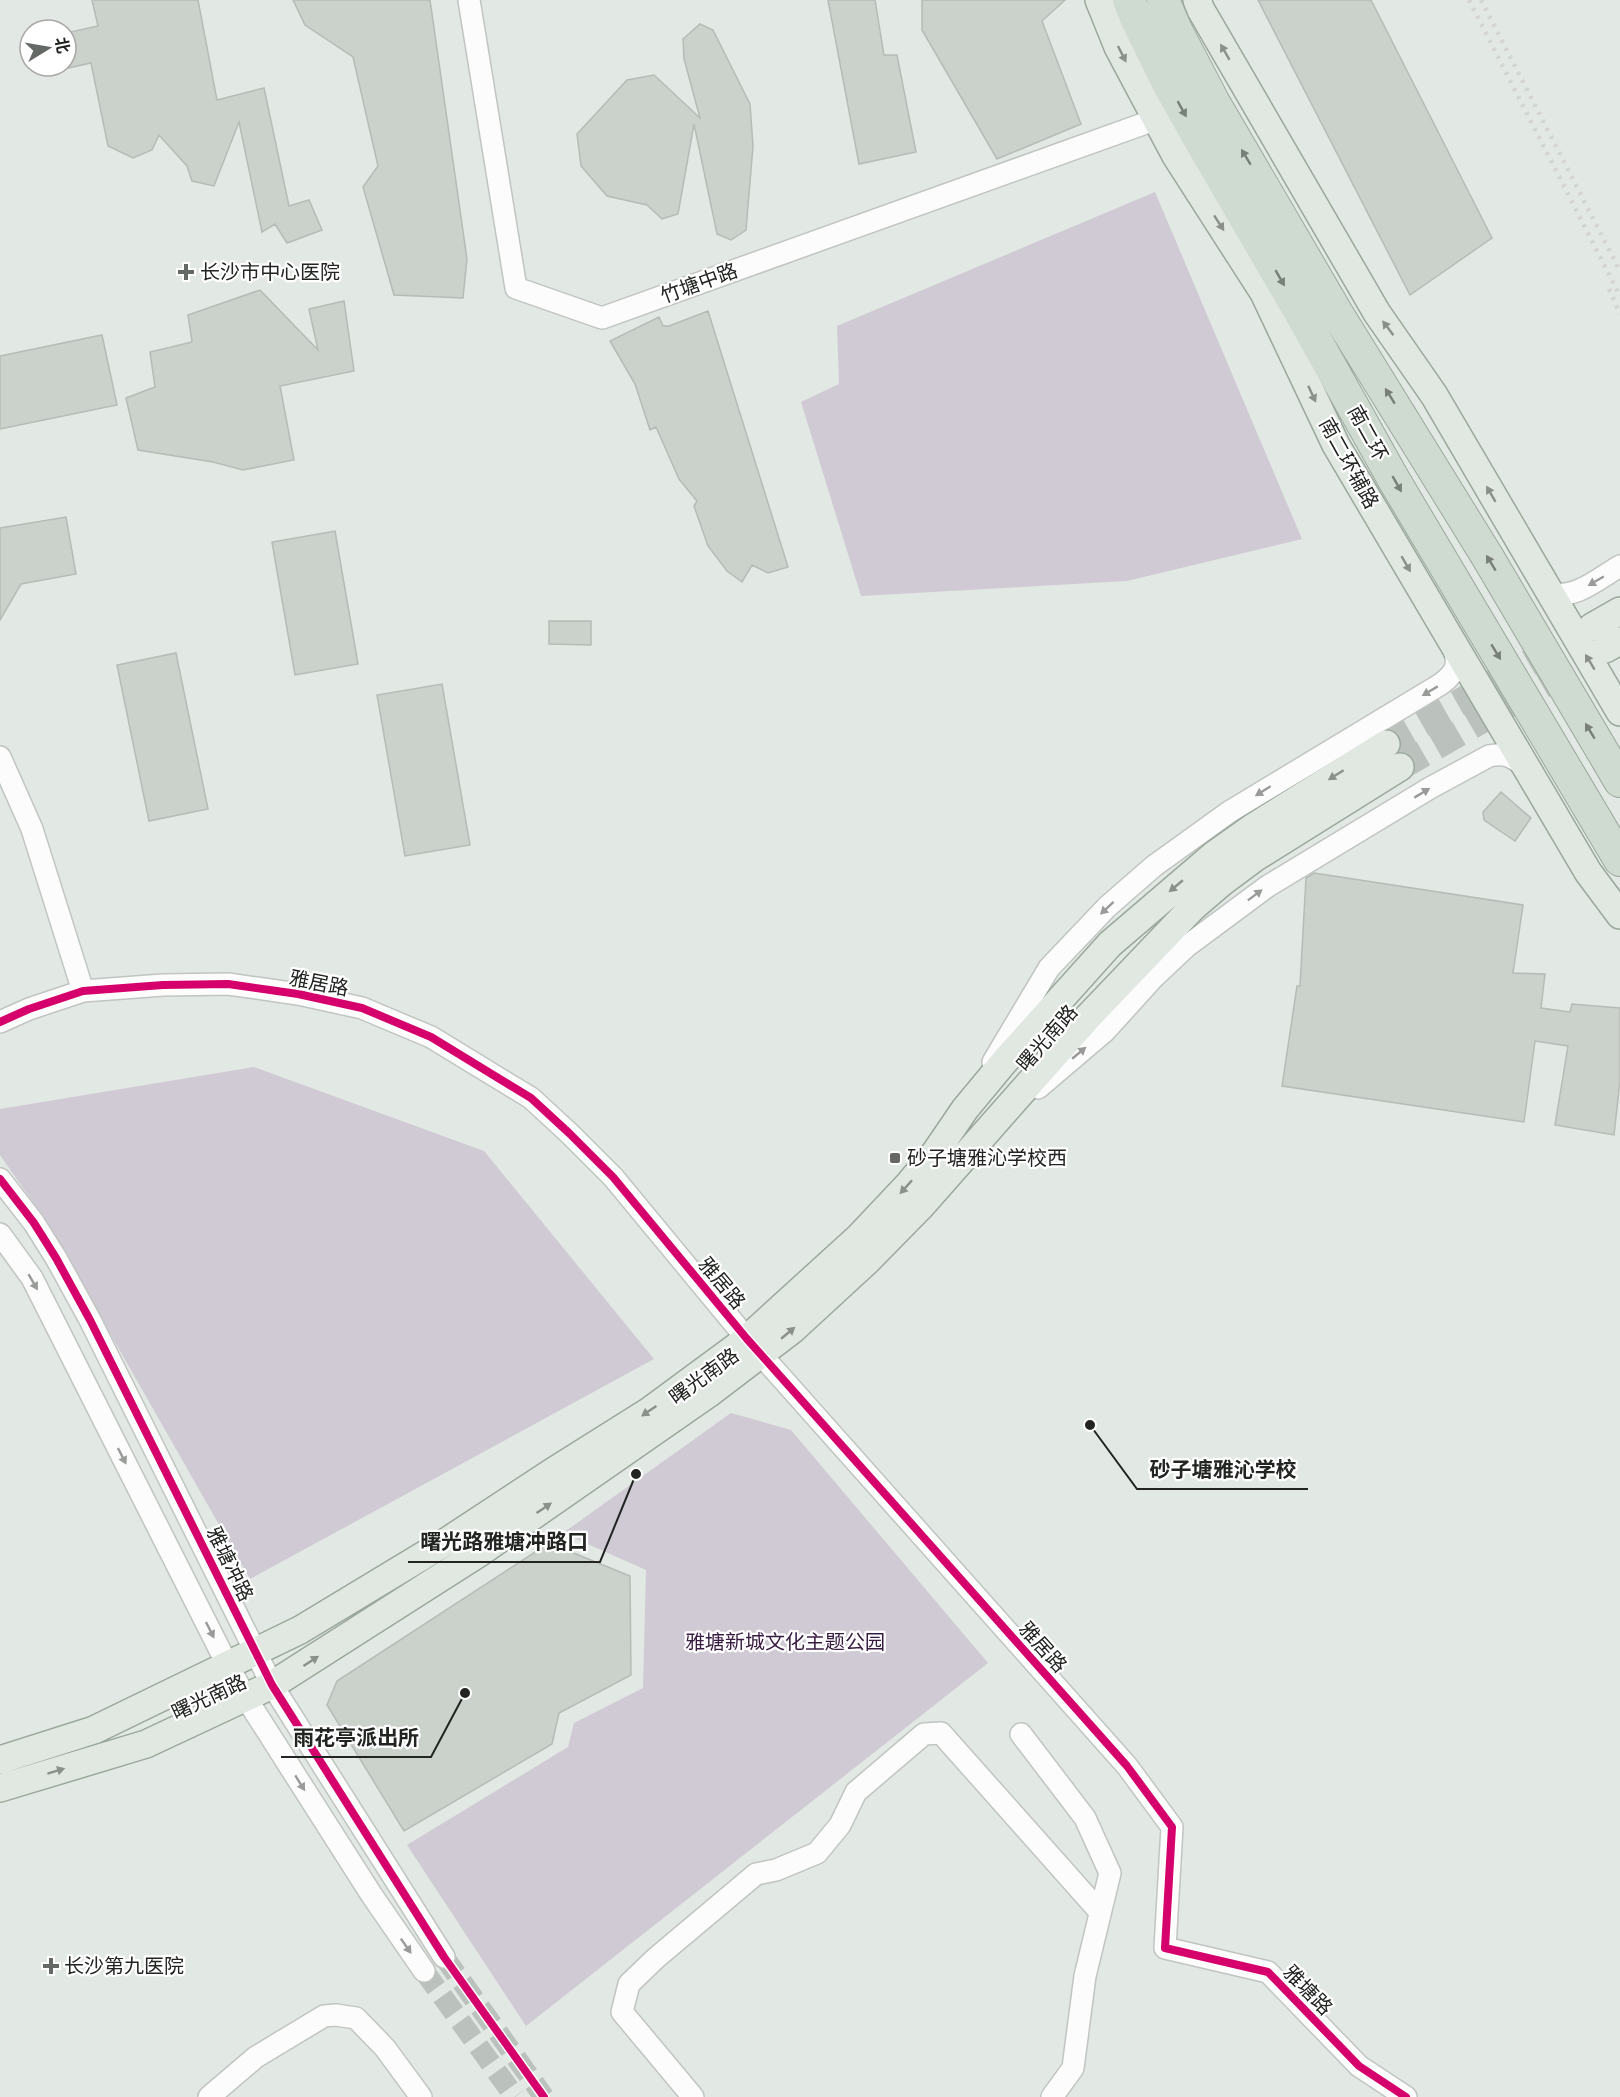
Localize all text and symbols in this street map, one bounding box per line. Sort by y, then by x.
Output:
north arrow [18,18,78,78]
text: 北 [51,36,73,55]
one-way arrow [1220,43,1230,60]
one-way arrow [1117,45,1127,62]
one-way arrow [1177,101,1187,118]
one-way arrow [1241,148,1251,165]
one-way arrow [1213,214,1225,230]
street label: 竹塘中路 [657,258,741,308]
place label: 长沙市中心医院 [200,260,340,284]
marker: 长沙市中心医院 [177,263,195,281]
one-way arrow [1275,270,1286,286]
one-way arrow [1383,321,1395,336]
one-way arrow [1307,385,1316,402]
one-way arrow [1385,388,1396,404]
street label: 南二环 [1343,401,1393,465]
street label: 南二环辅路 [1314,413,1384,513]
one-way arrow [1392,476,1402,493]
one-way arrow [1486,485,1496,502]
one-way arrow [1486,554,1496,571]
one-way arrow [1401,556,1411,573]
one-way arrow [1587,575,1604,585]
one-way arrow [1490,644,1501,660]
one-way arrow [1585,653,1595,670]
one-way arrow [1421,686,1438,696]
one-way arrow [1585,723,1596,739]
one-way arrow [1328,770,1344,781]
one-way arrow [1254,786,1271,797]
one-way arrow [1414,788,1430,799]
one-way arrow [1169,879,1184,892]
one-way arrow [1248,890,1263,902]
one-way arrow [1099,901,1114,915]
street label: 雅居路 [287,965,351,1001]
street label: 曙光南路 [1012,1000,1082,1076]
one-way arrow [1071,1046,1087,1059]
place label: 砂子塘雅沁学校西 [907,1146,1067,1170]
marker: 砂子塘雅沁学校西 [888,1151,902,1165]
one-way arrow [899,1179,913,1194]
street label: 雅居路 [694,1252,750,1314]
one-way arrow [28,1274,38,1291]
one-way arrow [780,1327,795,1340]
street label: 曙光南路 [665,1343,743,1409]
one-way arrow [641,1405,657,1416]
one-way arrow [117,1447,127,1465]
callout: 砂子塘雅沁学校 [1137,1450,1308,1489]
text: 砂子塘雅沁学校 [1150,1457,1297,1482]
one-way arrow [536,1502,552,1514]
street label: 雅塘冲路 [202,1523,258,1605]
callout: 曙光路雅塘冲路口 [408,1523,600,1562]
text: 曙光路雅塘冲路口 [420,1529,588,1554]
street label: 雅居路 [1014,1617,1072,1677]
one-way arrow [205,1622,215,1639]
park label: 雅塘新城文化主题公园 [685,1630,885,1654]
one-way arrow [303,1655,319,1666]
street label: 曙光南路 [168,1669,250,1725]
callout: 雨花亭派出所 [281,1718,431,1757]
text: 雨花亭派出所 [293,1725,419,1750]
one-way arrow [47,1766,65,1775]
one-way arrow [294,1775,305,1791]
one-way arrow [400,1938,411,1954]
place label: 长沙第九医院 [64,1954,184,1978]
marker: 长沙第九医院 [42,1957,60,1975]
street label: 雅塘路 [1279,1960,1337,2020]

